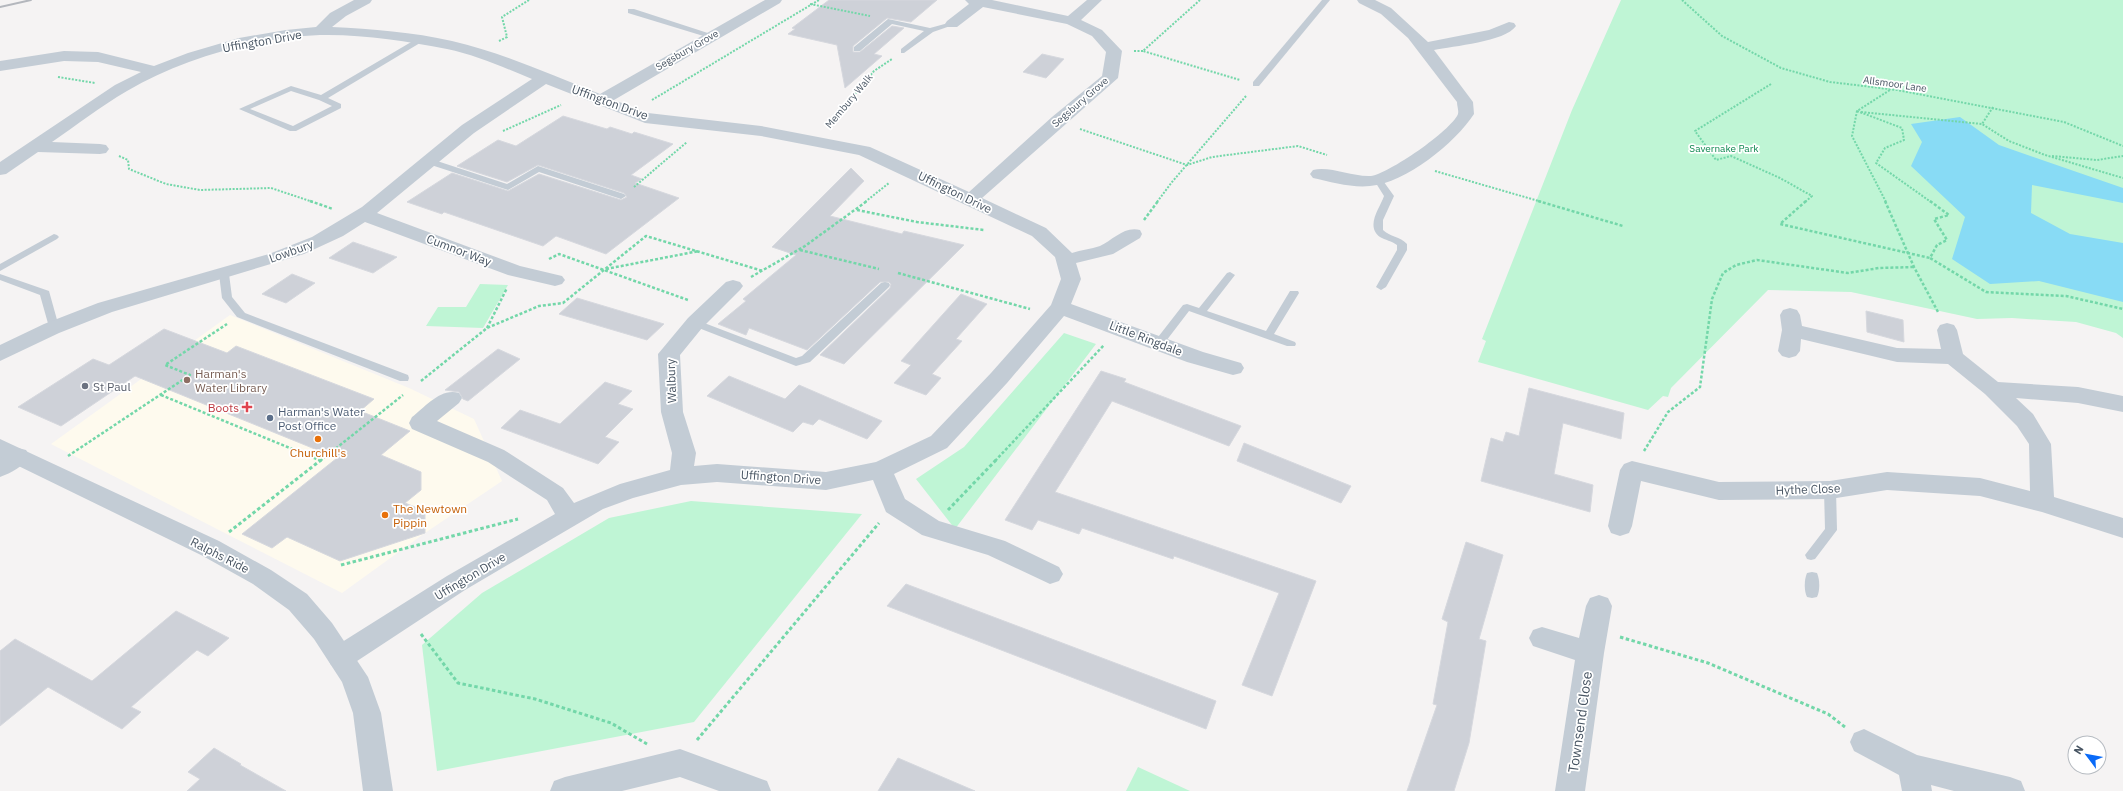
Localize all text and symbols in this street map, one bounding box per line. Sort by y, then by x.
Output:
street label: Uffington Drive [221,27,303,55]
street label: Segsbury Grove [653,27,721,73]
street label: Membury Walk [822,71,876,131]
street label: Allsmoor Lane [1862,73,1928,95]
street label: Segsbury Grove [1049,74,1111,130]
street label: Uffington Drive [570,81,651,123]
park label: Savernake Park [1689,142,1759,155]
street label: Uffington Drive [916,168,995,217]
street label: Cumnor Way [424,231,494,269]
street label: Lowbury [267,236,315,266]
street label: Little Ringdale [1107,317,1185,359]
street label: Walbury [663,358,679,404]
place label: Harman's Water Library [195,366,267,395]
marker: Harman's Water Library [182,375,192,385]
place label: St Paul [93,379,131,394]
marker: St Paul [80,381,90,391]
place label: Boots [208,400,239,415]
marker: Boots [242,402,252,412]
place label: Harman's Water Post Office [278,404,365,433]
marker: Harman's Water Post Office [265,413,275,423]
marker: Churchill's [313,434,323,444]
place label: Churchill's [290,445,346,460]
street label: Uffington Drive [740,467,822,487]
street label: Hythe Close [1775,480,1841,498]
place label: The Newtown Pippin [393,501,467,530]
marker: The Newtown Pippin [380,510,390,520]
street label: Ralphs Ride [188,534,252,576]
street label: Uffington Drive [432,549,509,603]
street label: Townsend Close [1564,670,1596,774]
north arrow [2067,735,2107,775]
text: N [2070,743,2087,757]

